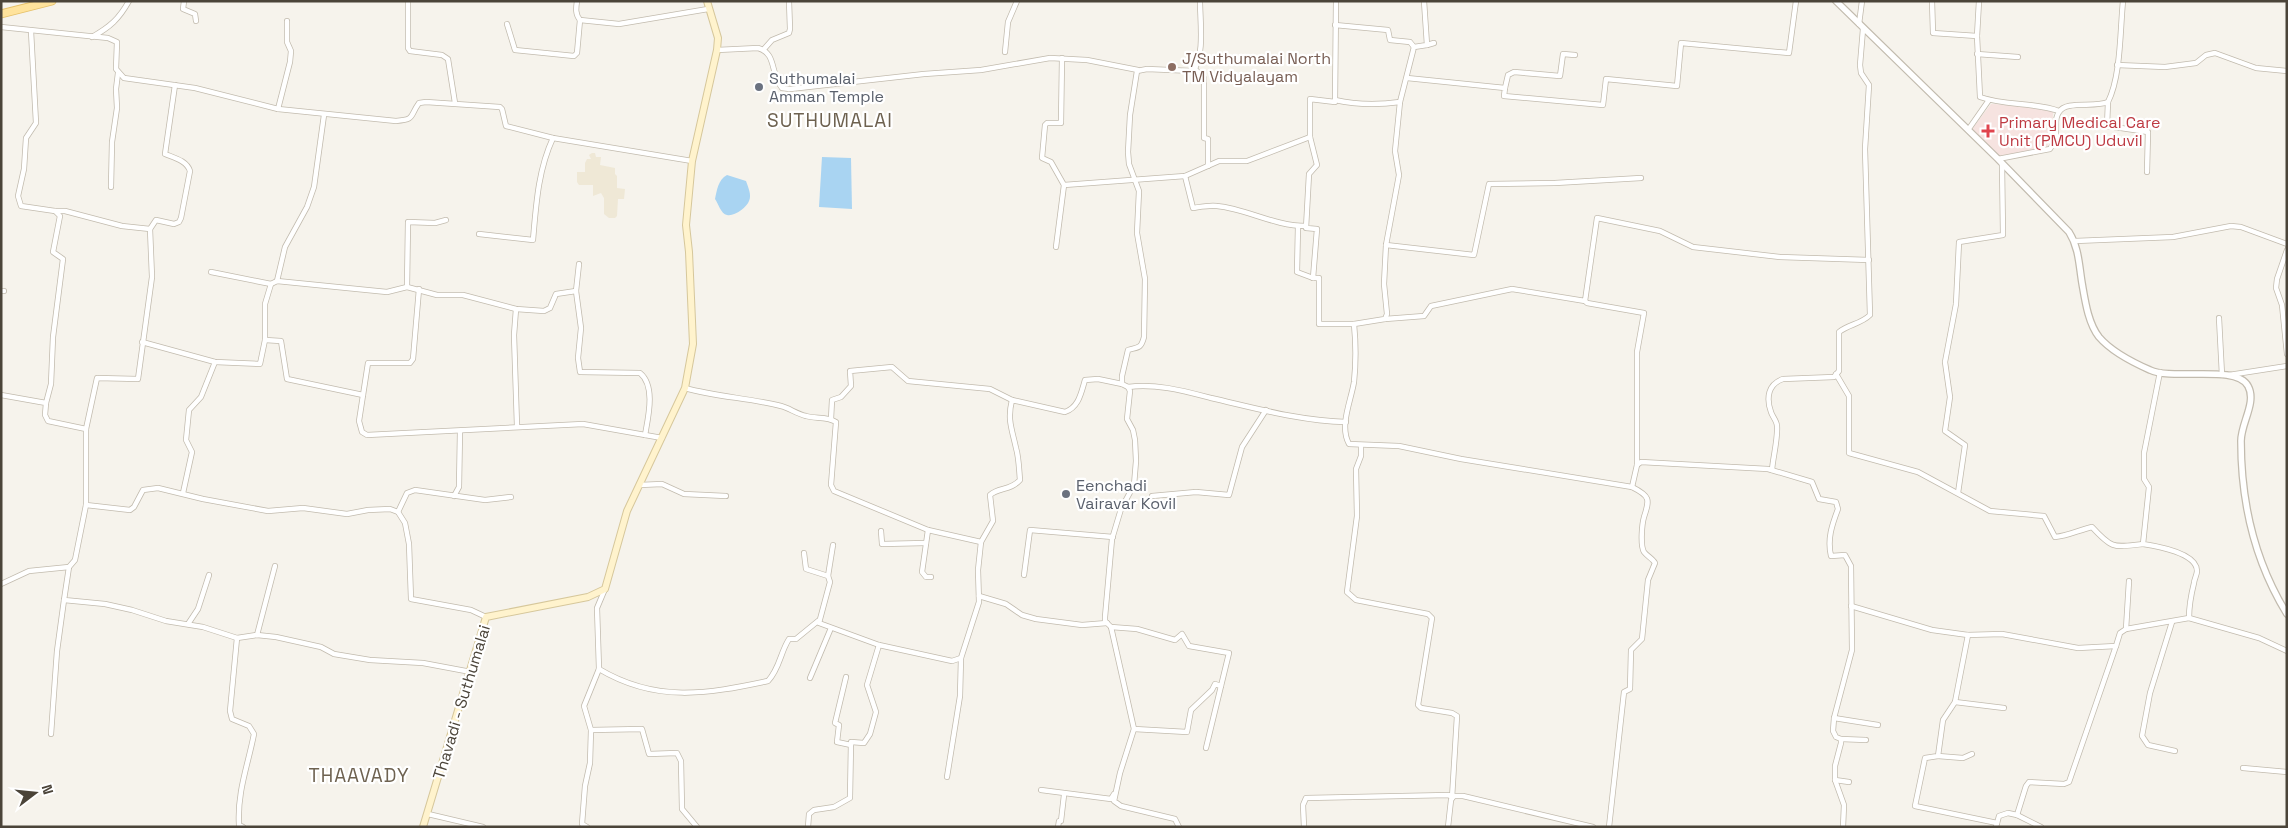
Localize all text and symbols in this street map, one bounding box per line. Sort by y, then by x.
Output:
place label: J/Suthumalai North TM Vidyalayam [1182,48,1331,87]
marker: J/Suthumalai North TM Vidyalayam [1166,61,1178,73]
place label: Suthumalai Amman Temple [769,68,884,107]
marker: Suthumalai Amman Temple [753,81,765,93]
district label: SUTHUMALAI [767,108,893,133]
place label: Primary Medical Care Unit (PMCU) Uduvil [1999,112,2161,151]
marker: Primary Medical Care Unit (PMCU) Uduvil [1981,124,1995,138]
place label: Eenchadi Vairavar Kovil [1076,475,1176,514]
marker: Eenchadi Vairavar Kovil [1060,488,1072,500]
street label: Thavadi - Suthumalai [428,622,495,782]
district label: THAAVADY [309,763,410,788]
north arrow [10,768,60,818]
text: N [38,782,57,796]

